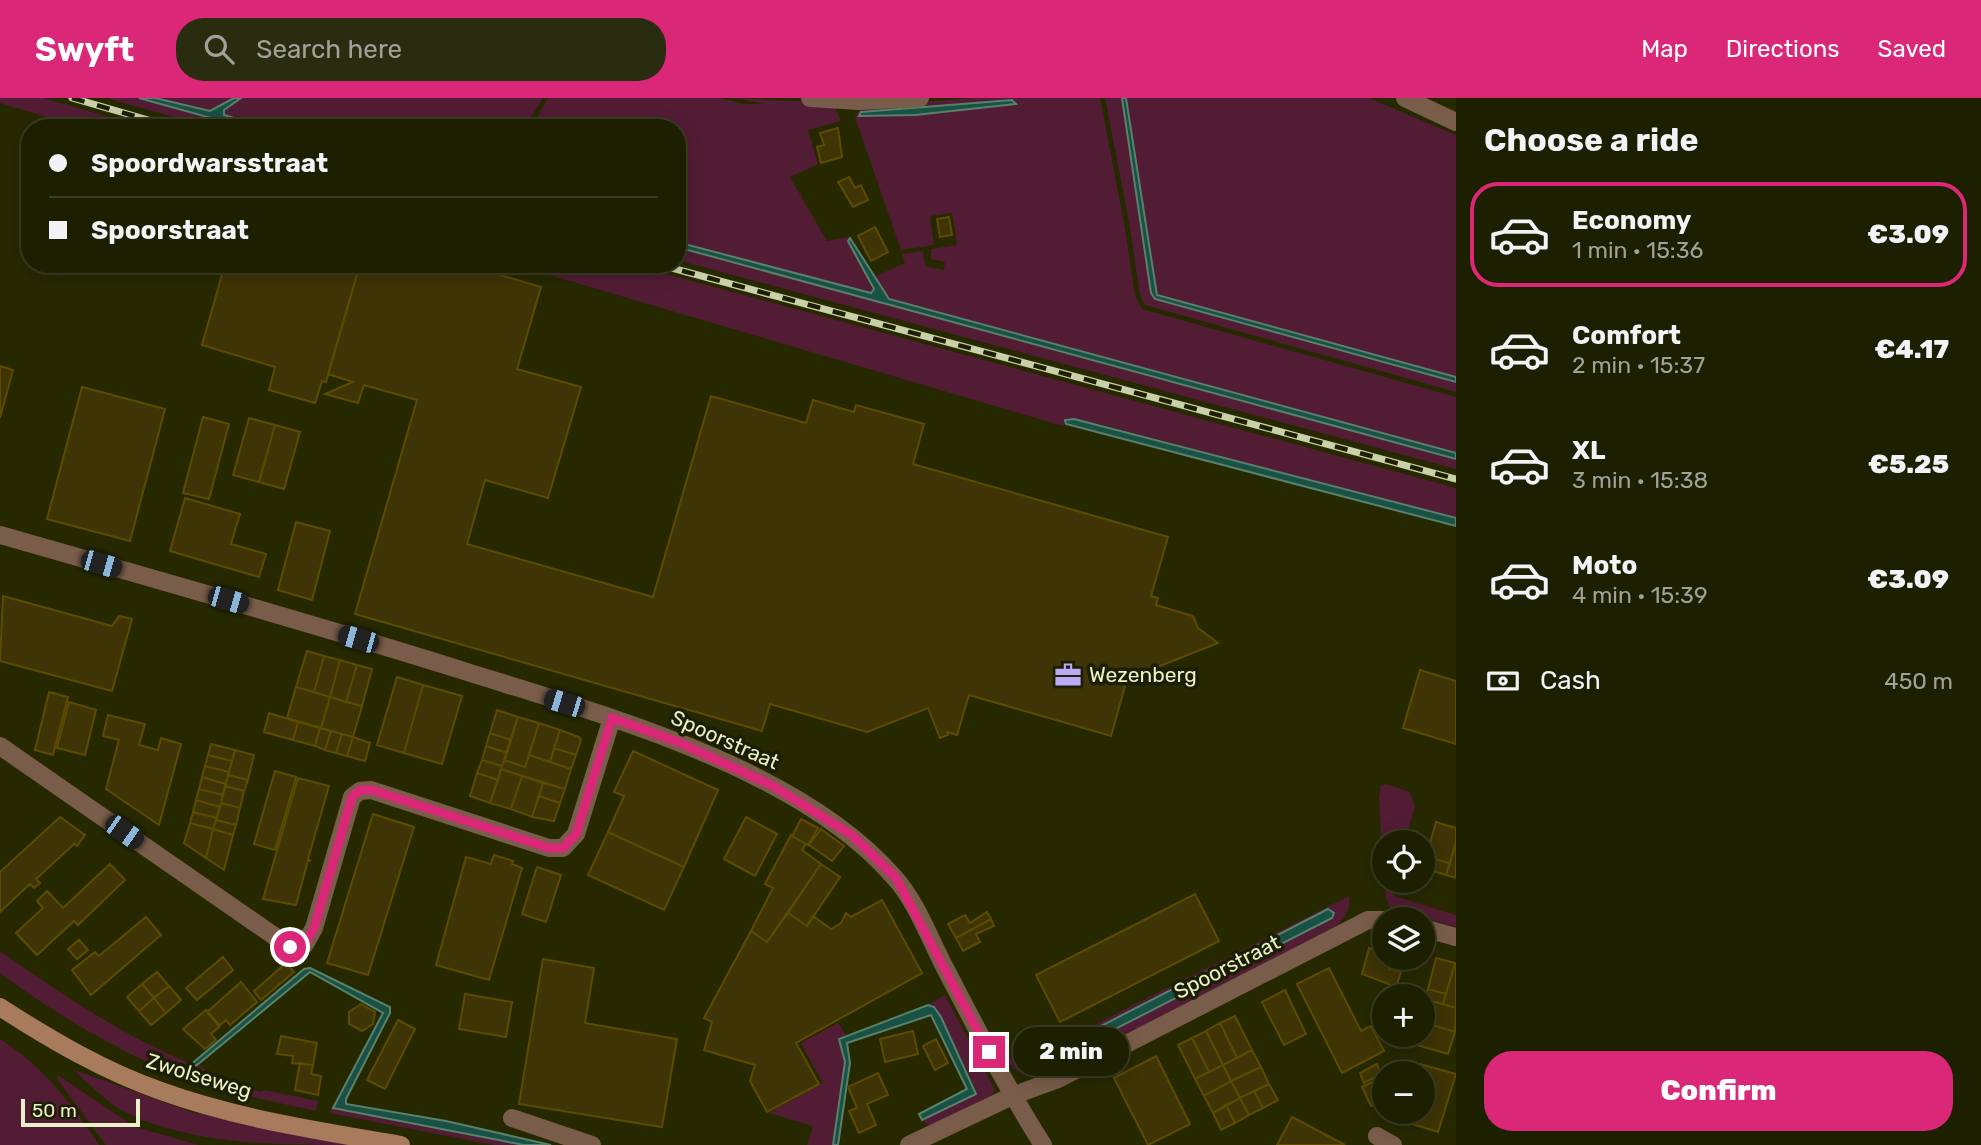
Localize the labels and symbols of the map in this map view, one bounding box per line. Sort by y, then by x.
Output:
car [78,548,125,580]
car [205,584,252,616]
car [335,623,382,655]
office icon: Wezenberg [1053,660,1083,690]
place label: Wezenberg [1089,662,1197,687]
car [541,687,588,719]
street label: Spoorstraat [667,705,783,774]
car [101,811,148,853]
street label: Spoorstraat [1170,929,1284,1004]
route start [274,931,306,963]
callout: 2 min [1014,1028,1129,1076]
route end [973,1036,1005,1068]
street label: Zwolseweg [143,1048,255,1103]
scale bar [21,1096,140,1128]

